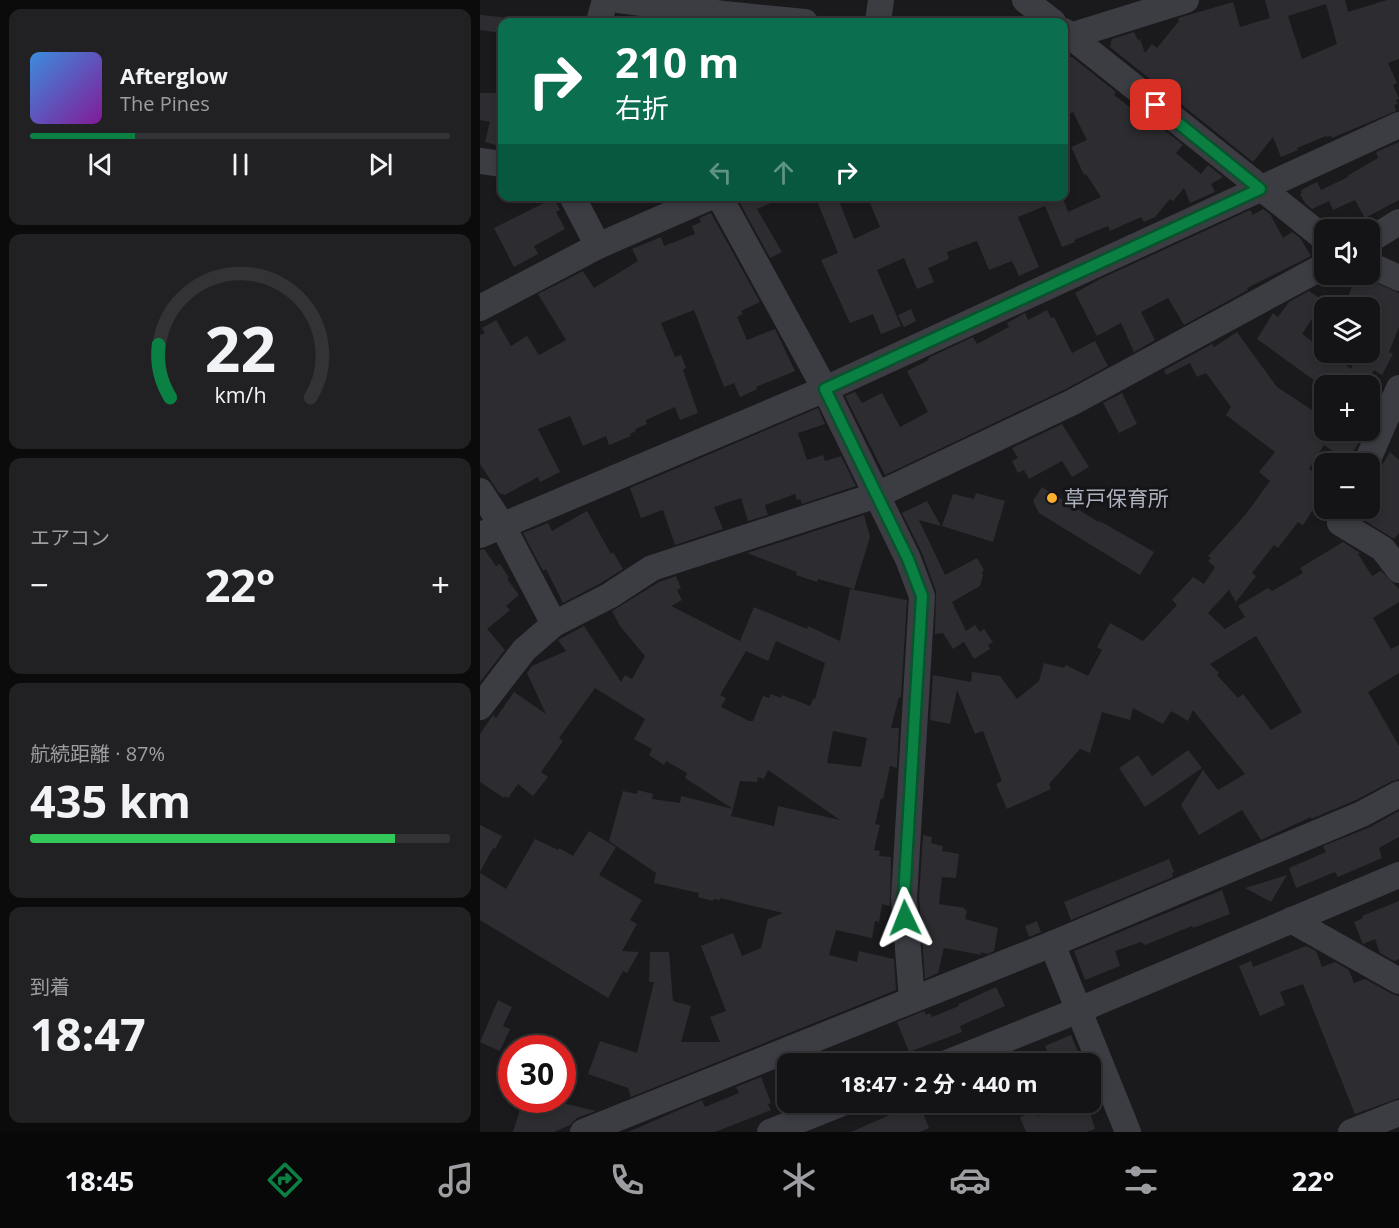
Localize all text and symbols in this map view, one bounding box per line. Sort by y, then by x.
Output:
text: 210 m [615,33,739,90]
icon: right [516,42,594,120]
text: Afterglow [120,60,228,90]
pin [1130,79,1181,130]
icon: arrive [1139,88,1172,121]
text: 右折 [615,89,669,126]
text: The Pines [120,90,210,117]
icon: previous [84,148,117,181]
icon: pause [224,148,257,181]
icon: next [364,148,397,181]
icon: left [704,156,737,189]
icon: ahead [767,156,800,189]
icon: right [830,156,863,189]
map controls [1314,219,1380,519]
button: sound [1314,219,1380,285]
button: layers [1314,297,1380,363]
text: 22 [204,306,276,391]
button: + [1314,375,1380,441]
text: km/h [214,381,266,410]
button: − [1314,453,1380,519]
place label: 草戸保育所 [1064,484,1169,512]
marker: 草戸保育所 [1045,491,1059,505]
text: エアコン [30,524,110,551]
text: 22° [205,554,275,615]
text: − [30,562,49,607]
text: + [431,562,450,607]
text: 航続距離 · 87% [30,740,165,767]
text: 435 km [30,770,191,831]
position arrow [873,886,937,950]
text: 到着 [30,973,70,1000]
text: 18:47 [30,1003,146,1064]
speed limit sign: 30 [498,1035,576,1113]
text: 18:47 · 2 分 · 440 m [840,1068,1038,1098]
icon: directions [264,1159,306,1201]
icon: music [435,1159,477,1201]
icon: phone [606,1159,648,1201]
icon: climate [778,1159,820,1201]
icon: car [949,1159,991,1201]
icon: filters [1120,1159,1162,1201]
text: 18:45 [65,1162,134,1199]
text: 22° [1292,1162,1334,1199]

